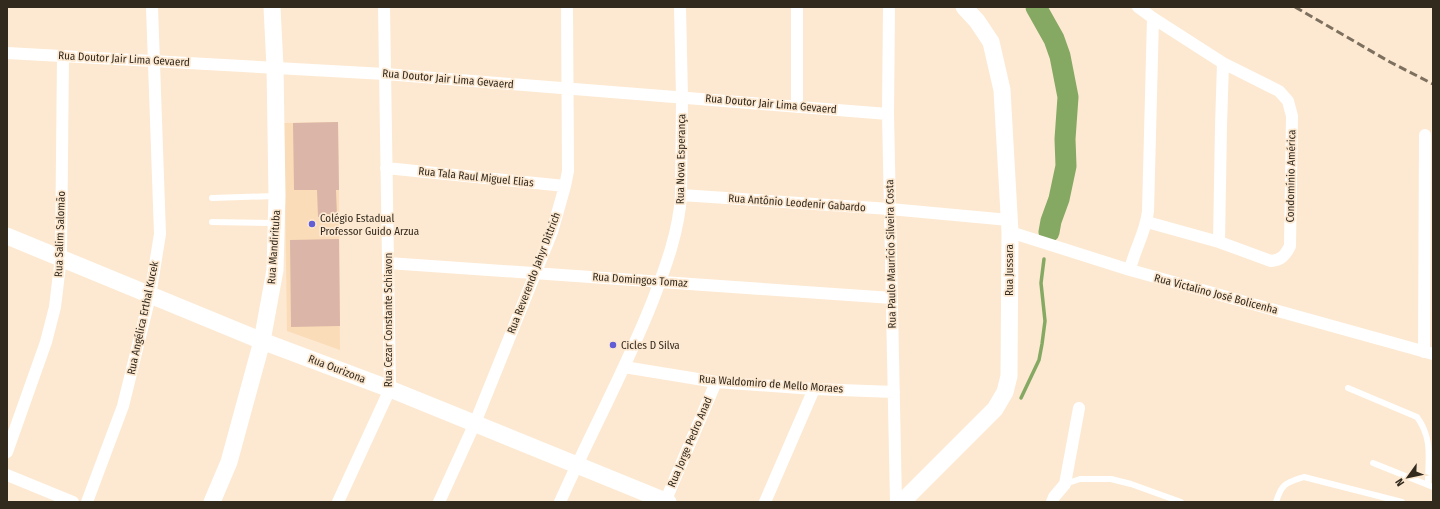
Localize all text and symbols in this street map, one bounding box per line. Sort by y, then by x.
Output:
street label: Rua Doutor Jair Lima Gevaerd [58,49,190,69]
street label: Rua Doutor Jair Lima Gevaerd [382,67,514,91]
street label: Rua Doutor Jair Lima Gevaerd [705,92,837,116]
street label: Rua Nova Esperança [674,114,688,204]
street label: Condomínio América [1284,129,1298,223]
street label: Rua Tala Raul Miguel Elias [418,164,535,190]
street label: Rua Paulo Maurício Silveira Costa [883,179,899,329]
street label: Rua Salim Salomão [52,190,68,277]
street label: Rua Antônio Leodenir Gabardo [728,192,866,214]
street label: Rua Mandirituba [265,209,283,285]
street label: Rua Reverendo Jahyr Dittrich [505,210,563,336]
place label: Colégio Estadual Professor Guido Arzua [320,212,419,238]
marker: Colégio Estadual Professor Guido Arzua [307,219,317,229]
street label: Rua Jussara [1003,244,1016,296]
street label: Rua Cezar Constante Schiavon [382,253,395,387]
street label: Rua Angélica Erthal Kucek [125,259,162,376]
street label: Rua Domingos Tomaz [592,270,689,290]
street label: Rua Victalino José Bolicenha [1153,271,1279,317]
place label: Cicles D Silva [621,339,680,352]
marker: Cicles D Silva [608,340,618,350]
street label: Rua Ourizona [307,352,367,386]
street label: Rua Waldomiro de Mello Moraes [698,372,844,396]
street label: Rua Jorge Pedro Anad [665,395,715,489]
north arrow [1388,457,1428,497]
text: N [1393,476,1407,488]

